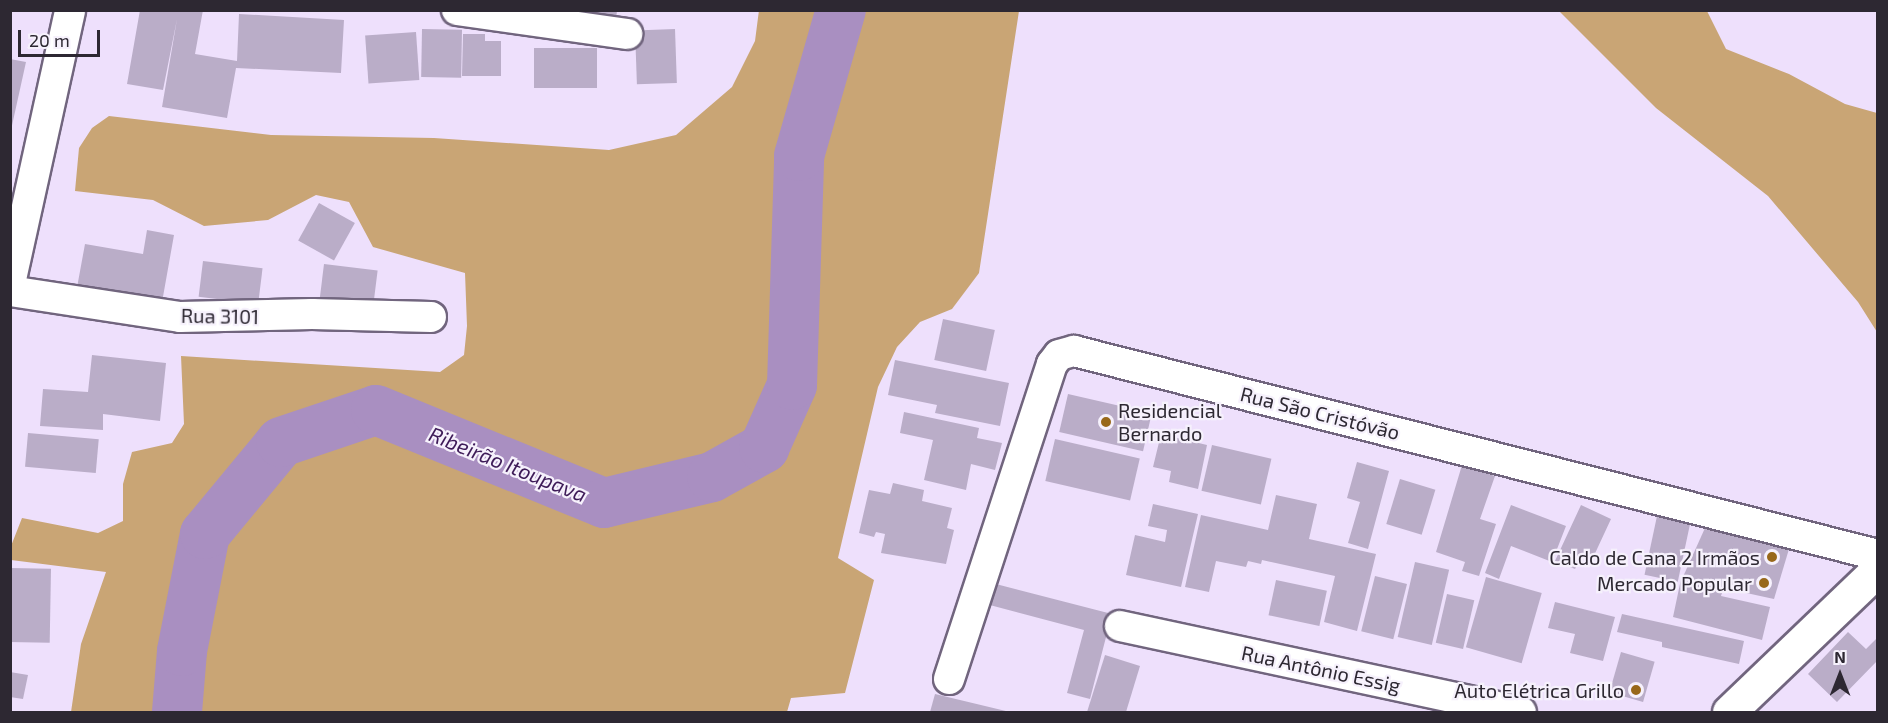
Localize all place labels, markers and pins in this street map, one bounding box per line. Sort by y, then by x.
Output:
place label: Residencial Bernardo [1118,398,1222,445]
marker: Residencial Bernardo [1099,415,1113,429]
place label: Caldo de Cana 2 Irmãos [1549,545,1760,569]
marker: Caldo de Cana 2 Irmãos [1765,550,1779,564]
place label: Mercado Popular [1597,571,1752,595]
marker: Mercado Popular [1757,576,1771,590]
place label: Auto Elétrica Grillo [1454,678,1624,702]
marker: Auto Elétrica Grillo [1629,683,1643,697]

